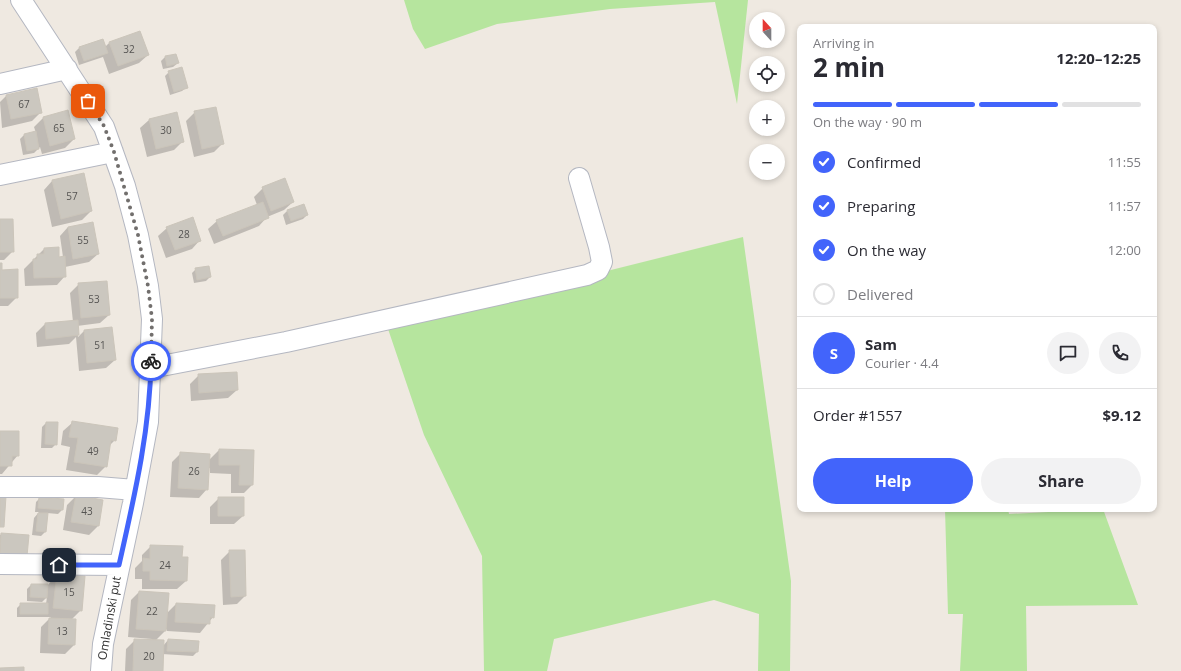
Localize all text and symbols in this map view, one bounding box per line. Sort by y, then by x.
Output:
north arrow [749,12,785,48]
map controls [749,12,785,180]
text: Arriving in [813,34,875,52]
house number: 32 [123,42,135,56]
text: 12:20–12:25 [1056,48,1141,68]
text: 2 min [813,49,885,85]
button: locate [749,56,785,92]
pin [71,84,105,118]
icon: bag [77,90,99,112]
house number: 67 [18,97,30,111]
button: + [749,100,785,136]
text: On the way · 90 m [813,113,922,131]
house number: 65 [53,121,65,135]
house number: 30 [160,123,172,137]
button: − [749,144,785,180]
icon: check [813,151,835,173]
text: Confirmed [847,152,921,172]
text: 11:55 [1108,153,1141,171]
house number: 57 [66,189,78,203]
icon: check [813,195,835,217]
text: Preparing [847,196,915,216]
text: 11:57 [1108,197,1141,215]
house number: 28 [178,227,190,241]
house number: 55 [77,233,89,247]
icon: check [813,239,835,261]
text: On the way [847,240,926,260]
text: 12:00 [1108,241,1141,259]
text: Delivered [847,284,914,304]
house number: 53 [88,292,100,306]
button: chat [1047,332,1089,374]
button: phone [1099,332,1141,374]
text: Sam [865,334,897,354]
house number: 51 [94,338,106,352]
courier [131,341,171,381]
text: S [830,343,838,363]
icon: bike [140,350,162,372]
text: Courier · 4.4 [865,354,939,372]
text: Order #1557 [813,405,902,425]
text: $9.12 [1102,405,1141,425]
house number: 49 [87,444,99,458]
button: Help [813,458,973,504]
button: Share [981,458,1141,504]
house number: 26 [188,464,200,478]
house number: 43 [81,504,93,518]
pin [42,548,76,582]
icon: home [48,554,70,576]
house number: 24 [159,558,171,572]
street label: Omladinski put [93,575,125,661]
house number: 15 [63,585,75,599]
house number: 22 [146,604,158,618]
house number: 13 [56,624,68,638]
house number: 20 [143,649,155,663]

